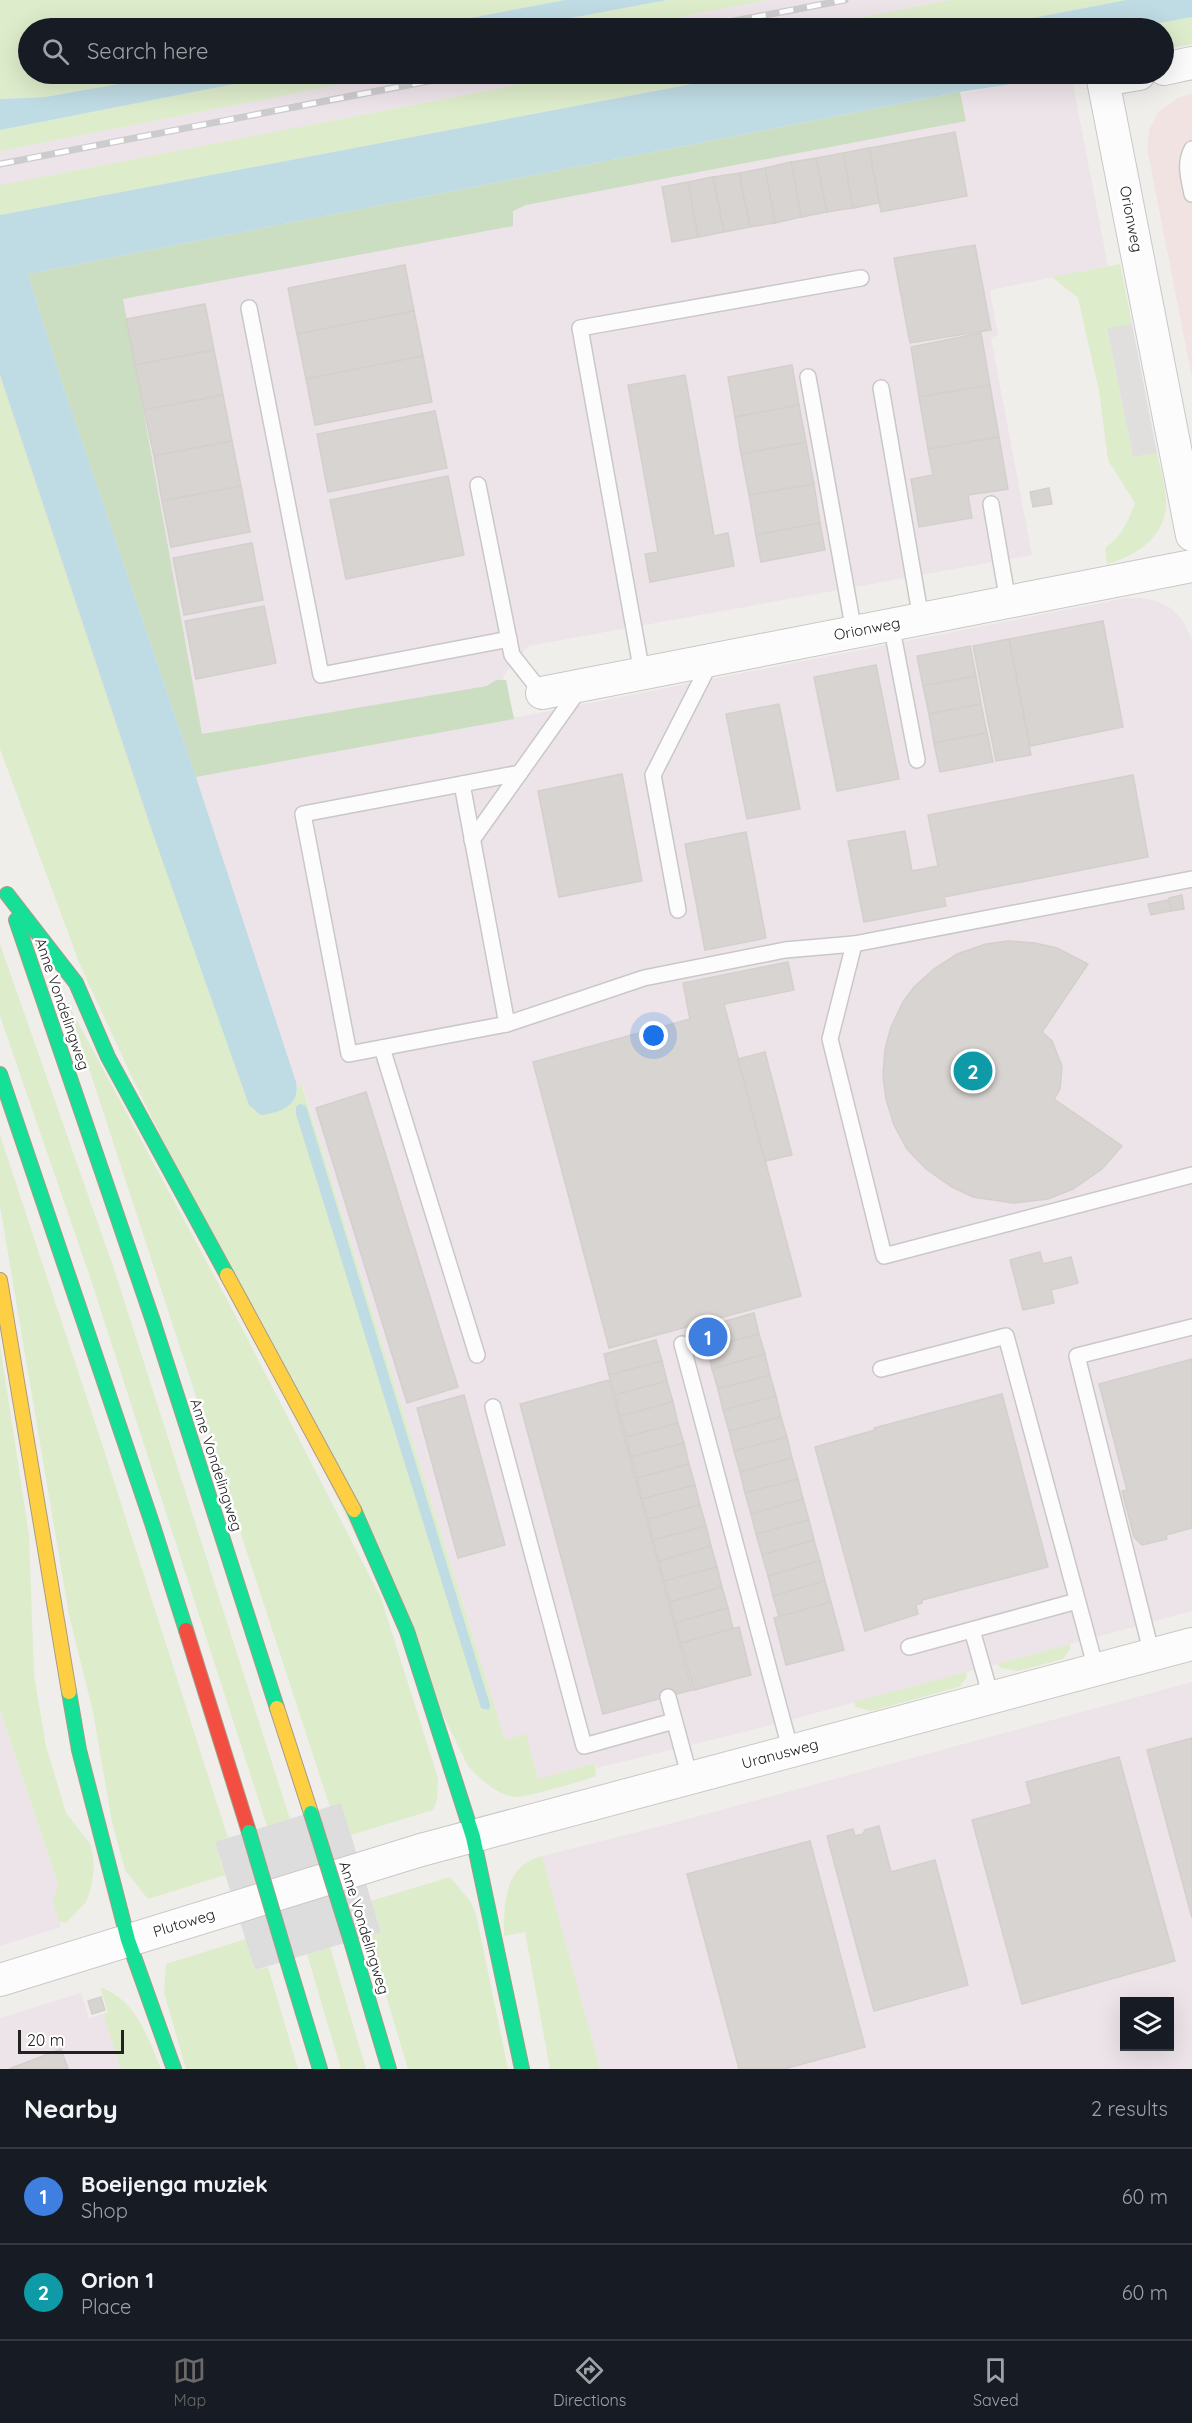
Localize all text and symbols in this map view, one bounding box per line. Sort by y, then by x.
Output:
search box [18,18,1174,84]
icon: search [39,35,72,68]
text: Search here [87,37,208,65]
street label: Orionweg [1116,184,1147,254]
street label: Orionweg [832,613,902,644]
street label: Anne Vondelingweg [31,935,94,1072]
your location [639,1021,668,1050]
pin: 2 [954,1048,992,1094]
pin: 1 [688,1314,728,1360]
street label: Anne Vondelingweg [186,1396,247,1534]
street label: Uranusweg [739,1734,820,1773]
street label: Anne Vondelingweg [335,1859,394,1997]
street label: Plutoweg [150,1904,217,1941]
map controls [1120,1997,1174,2051]
button: layers [1120,1997,1174,2051]
scale bar [18,2027,124,2054]
text: 20 m [27,2030,64,2050]
text: Nearby [24,2092,118,2125]
text: 2 results [1091,2096,1168,2121]
text: Boeijenga muziek [81,2170,268,2198]
text: 1 [40,2184,47,2209]
text: 60 m [1122,2184,1168,2209]
text: Shop [81,2198,128,2223]
text: Orion 1 [81,2266,154,2294]
text: 2 [38,2280,49,2305]
text: 60 m [1122,2280,1168,2305]
text: Place [81,2294,131,2319]
tab: Map [173,2354,206,2410]
tab: Directions [553,2354,626,2410]
tab: Saved [973,2354,1019,2410]

